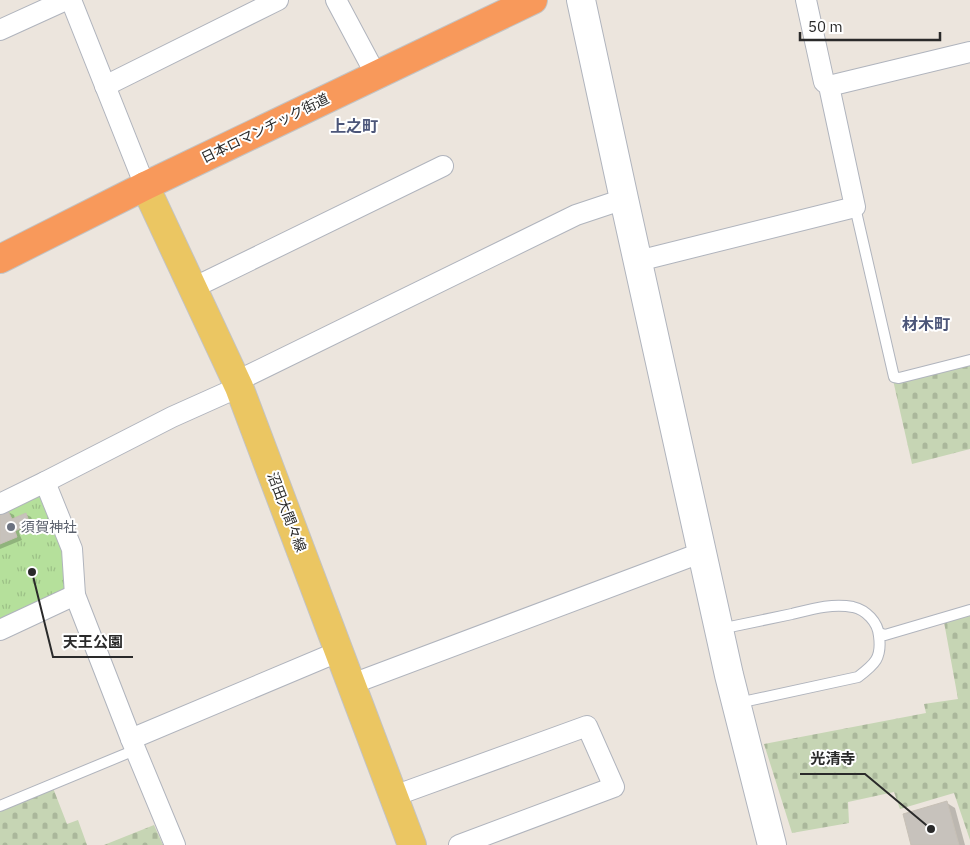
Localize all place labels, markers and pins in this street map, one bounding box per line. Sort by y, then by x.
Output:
place label: 須賀神社 [21,518,77,536]
marker: 須賀神社 [5,521,17,533]
callout: 天王公園 [53,627,133,657]
callout: 光清寺 [800,744,865,774]

